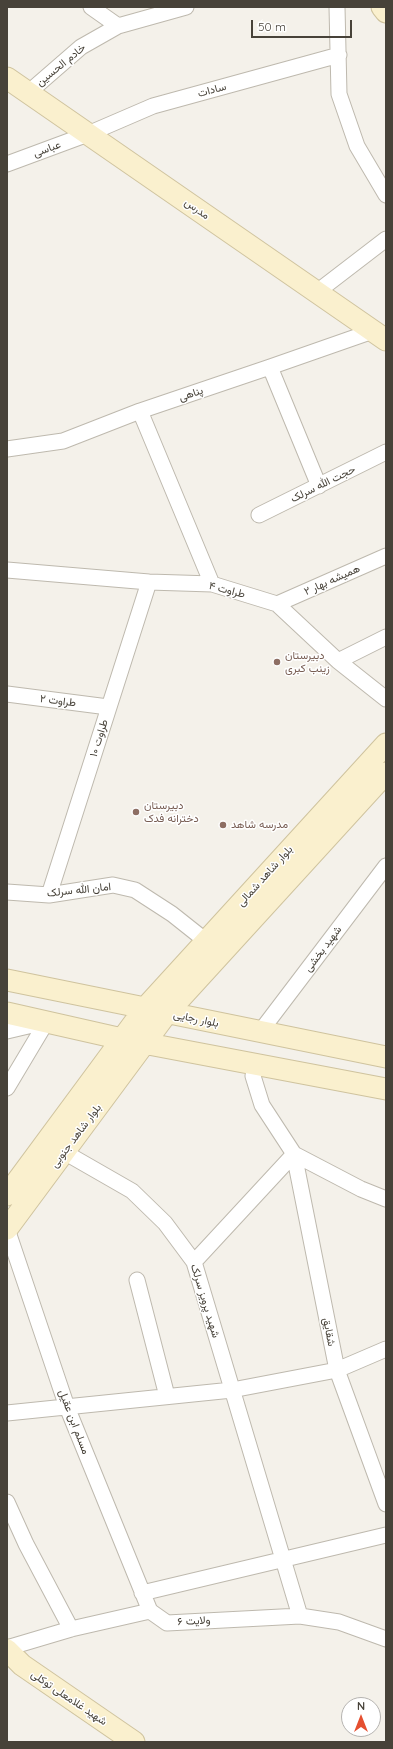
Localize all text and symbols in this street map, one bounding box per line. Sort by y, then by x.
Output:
scale bar [253,12,354,38]
text: 50 m [258,19,286,34]
street label: خادم الحسین [34,41,88,89]
street label: سادات [196,80,228,100]
street label: عباسی [31,138,63,160]
street label: مدرس [182,196,212,222]
street label: پناهی [177,384,205,404]
street label: حجت الله سرلک [288,463,358,505]
street label: همیشه بهار ۲ [302,562,362,598]
street label: طراوت ۴ [207,579,247,601]
place label: دبیرستان زینب کبری [285,649,330,675]
marker: دبیرستان زینب کبری [272,657,282,667]
street label: طراوت ۲ [39,692,77,710]
street label: طراوت ۱۰ [87,718,111,758]
place label: دبیرستان دخترانه فدک [144,799,199,825]
marker: دبیرستان دخترانه فدک [131,807,141,817]
place label: مدرسه شاهد [231,818,288,832]
marker: مدرسه شاهد [218,820,228,830]
street label: بلوار شاهد شمالی [234,843,296,909]
street label: امان الله سرلک [46,880,112,900]
street label: شهید بخشی [301,923,345,975]
street label: بلوار رجایی [172,1008,220,1030]
street label: بلوار شاهد جنوبی [48,1102,104,1170]
street label: شهید پرویز سرلک [188,1262,222,1340]
street label: شقایق [320,1317,338,1347]
street label: مسلم ابن عقیل [56,1388,92,1456]
street label: ولایت ۶ [177,1614,211,1628]
street label: شهید غلامعلی توکلی [28,1668,110,1728]
north arrow [341,1697,381,1737]
text: N [357,1699,365,1713]

